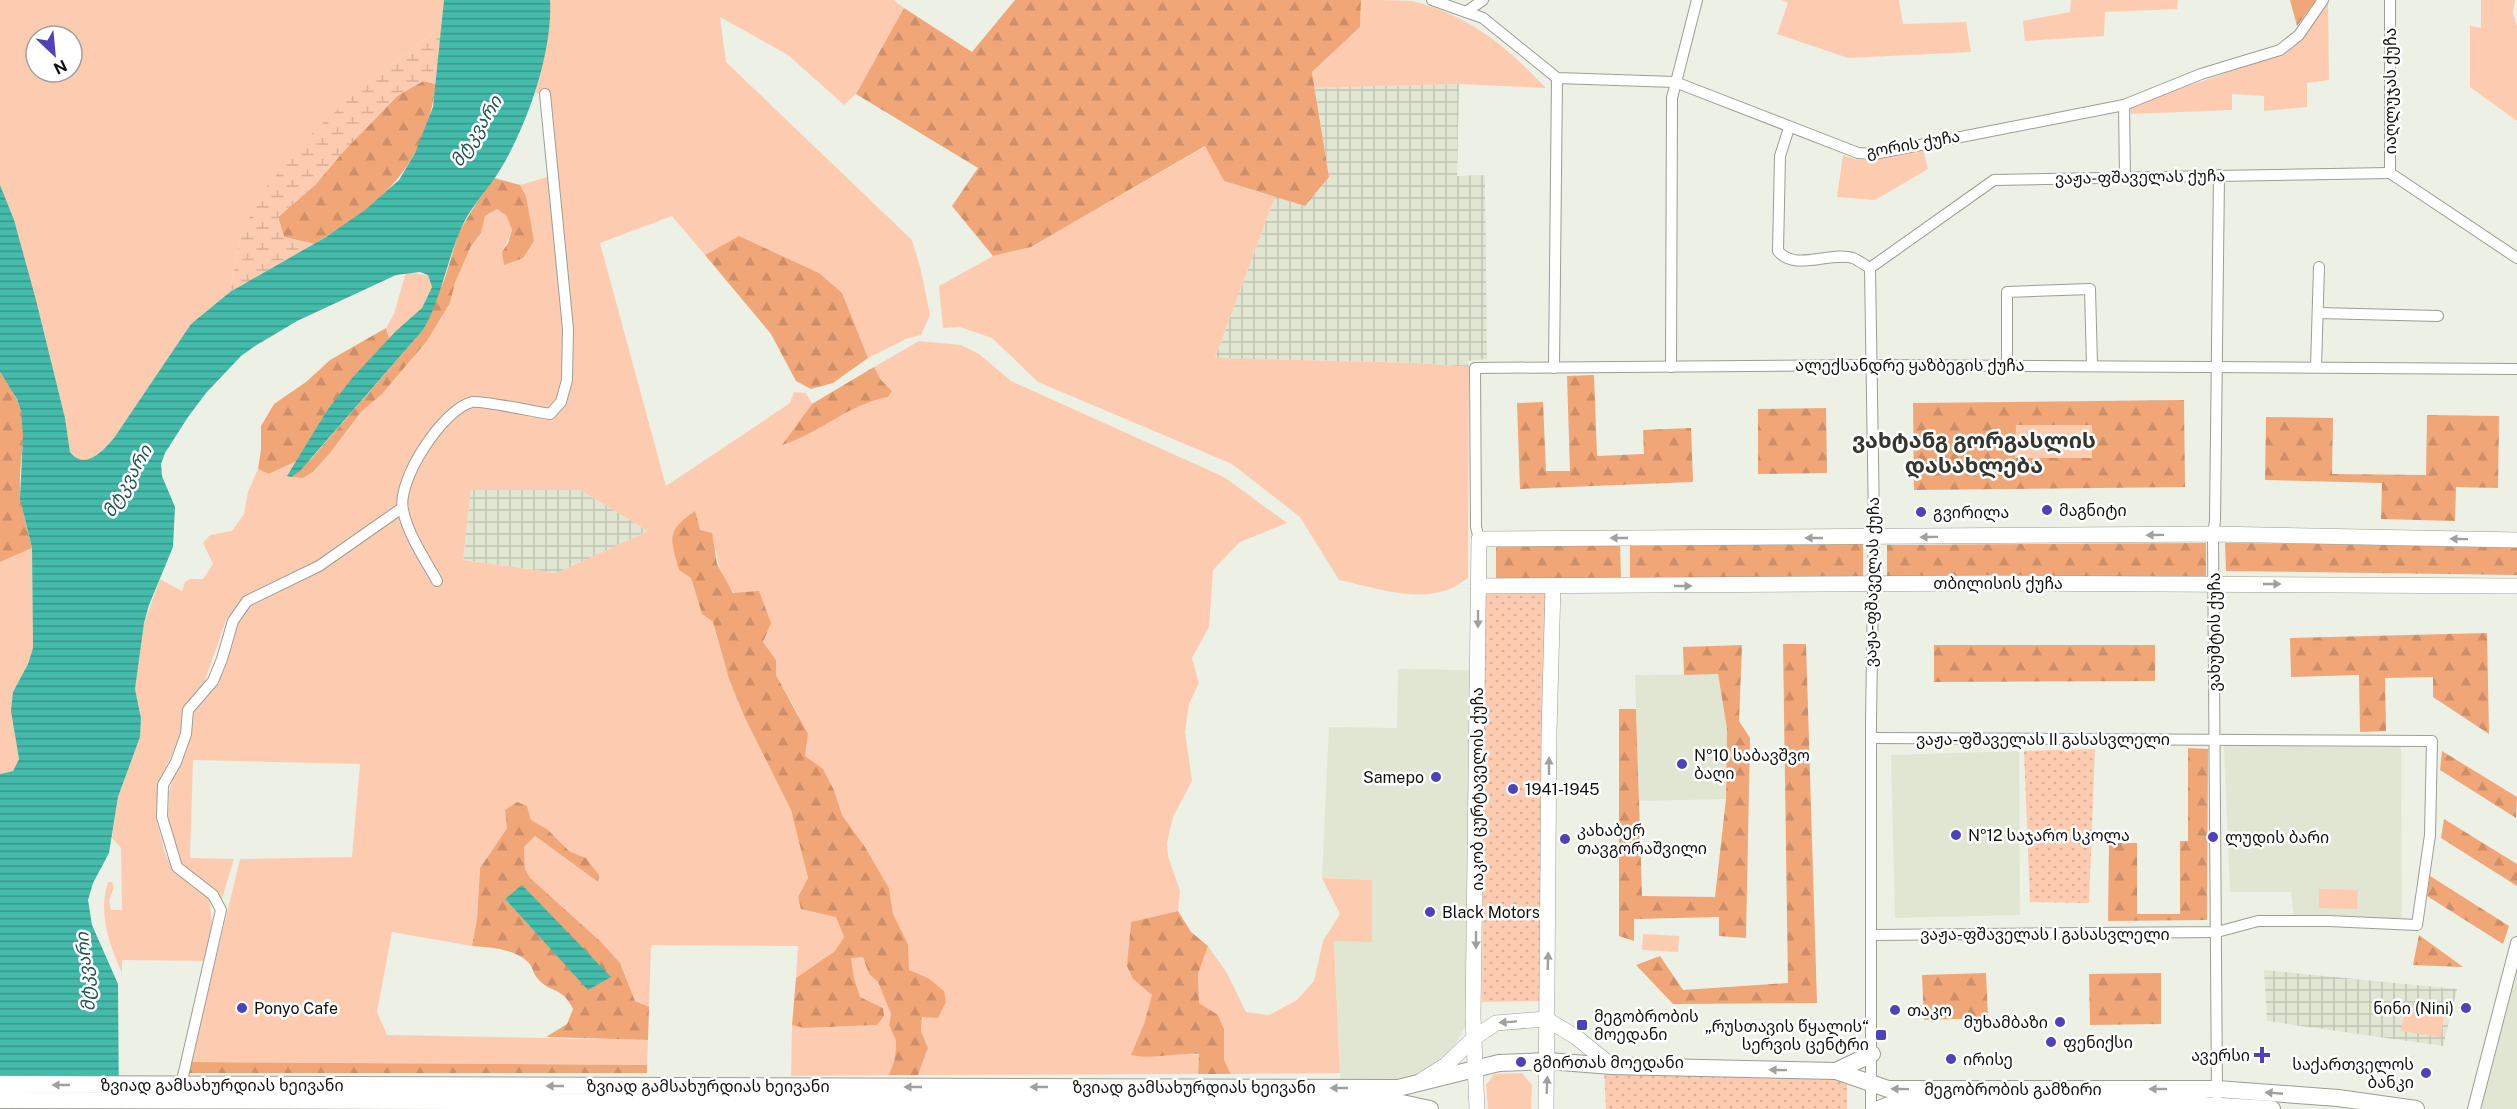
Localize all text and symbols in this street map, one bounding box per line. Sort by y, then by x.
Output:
north arrow [24,24,84,84]
street label: იაღლუჯას ქუჩა [2381,28,2401,154]
text: N [51,56,70,78]
water label: მტკვარი [446,91,507,171]
street label: გორის ქუჩა [1865,126,1961,162]
street label: ვაჟა-ფშაველას ქუჩა [2055,166,2225,189]
street label: ალექსანდრე ყაზბეგის ქუჩა [1795,356,2025,376]
district label: ვახტანგ გორგასლის დასახლება [1852,427,2096,479]
water label: მტკვარი [98,441,157,521]
street label: ვაჟა-ფშაველას ქუჩა [1861,497,1884,667]
place label: მაგნიტი [2059,501,2127,520]
place label: გვირილა [1933,503,2009,523]
marker: მაგნიტი [2040,503,2054,517]
marker: გვირილა [1914,505,1928,519]
one-way arrow [2145,530,2164,540]
one-way arrow [1920,532,1939,542]
one-way arrow [1609,533,1628,543]
one-way arrow [1804,533,1823,543]
one-way arrow [2449,534,2468,544]
street label: ვახუშტის ქუჩა [2205,573,2224,691]
street label: თბილისის ქუჩა [1933,574,2063,594]
one-way arrow [2262,579,2281,589]
one-way arrow [1673,581,1692,591]
one-way arrow [1473,609,1483,628]
street label: იაკობ ცურტაველის ქუჩა [1468,687,1488,891]
street label: ვაჟა-ფშაველას II გასასვლელი [1916,730,2170,750]
place label: №10 საბავშვო ბაღი [1694,746,1810,783]
one-way arrow [1544,756,1554,775]
marker: №10 საბავშვო ბაღი [1675,757,1689,771]
place label: Samepo [1363,768,1424,787]
marker: Samepo [1429,770,1443,784]
place label: 1941-1945 [1525,780,1600,799]
marker: 1941-1945 [1506,782,1520,796]
place label: კახაბერ თავგორაშვილი [1577,821,1707,859]
place label: №12 საჯარო სკოლა [1968,826,2130,846]
marker: №12 საჯარო სკოლა [1949,828,1963,842]
place label: ლუდის ბარი [2225,828,2329,848]
marker: ლუდის ბარი [2206,830,2220,844]
marker: კახაბერ თავგორაშვილი [1558,832,1572,846]
place label: Black Motors [1442,903,1540,922]
marker: Black Motors [1423,905,1437,919]
street label: ვაჟა-ფშაველას I გასასვლელი [1920,925,2170,945]
one-way arrow [1471,930,1481,949]
water label: მტკვარი [71,931,100,1013]
one-way arrow [1543,951,1552,970]
place label: Ponyo Cafe [254,999,338,1018]
place label: ნინი (Nini) [2373,999,2454,1018]
marker: Ponyo Cafe [235,1001,249,1015]
place label: თაკო [1907,1001,1952,1020]
marker: ნინი (Nini) [2459,1001,2473,1015]
marker: თაკო [1888,1003,1902,1017]
place label: მეგობრობის მოედანი [1594,1007,1699,1045]
place label: მუხამბაზი [1963,1013,2048,1032]
marker: მუხამბაზი [2053,1015,2067,1029]
one-way arrow [1499,1017,1518,1026]
place label: „რუსთავის წყალის“ სერვის ცენტრი [1705,1017,1869,1054]
marker: მეგობრობის მოედანი [1575,1018,1589,1032]
marker: „რუსთავის წყალის“ სერვის ცენტრი [1874,1028,1888,1042]
place label: ფენიქსი [2063,1033,2133,1052]
marker: ფენიქსი [2044,1035,2058,1049]
place label: ავერსი [2191,1046,2250,1065]
marker: ავერსი [2255,1048,2269,1062]
place label: ირისე [1963,1050,2013,1069]
marker: ირისე [1944,1052,1958,1066]
place label: გმირთას მოედანი [1533,1053,1684,1073]
marker: გმირთას მოედანი [1514,1055,1528,1069]
place label: საქართველოს ბანკი [2292,1055,2414,1092]
one-way arrow [1768,1065,1787,1074]
marker: საქართველოს ბანკი [2419,1066,2433,1080]
one-way arrow [1542,1075,1551,1094]
street label: ზვიად გამსახურდიას ხეივანი [100,1076,344,1096]
street label: ზვიად გამსახურდიას ხეივანი [586,1077,830,1097]
street label: ზვიად გამსახურდიას ხეივანი [1072,1078,1316,1098]
one-way arrow [51,1080,70,1090]
street label: მეგობრობის გამზირი [1924,1080,2102,1099]
one-way arrow [545,1081,564,1091]
one-way arrow [903,1082,922,1092]
one-way arrow [1030,1082,1049,1092]
one-way arrow [1330,1083,1349,1093]
one-way arrow [1891,1084,1910,1094]
one-way arrow [2149,1084,2168,1094]
one-way arrow [2265,1088,2284,1098]

